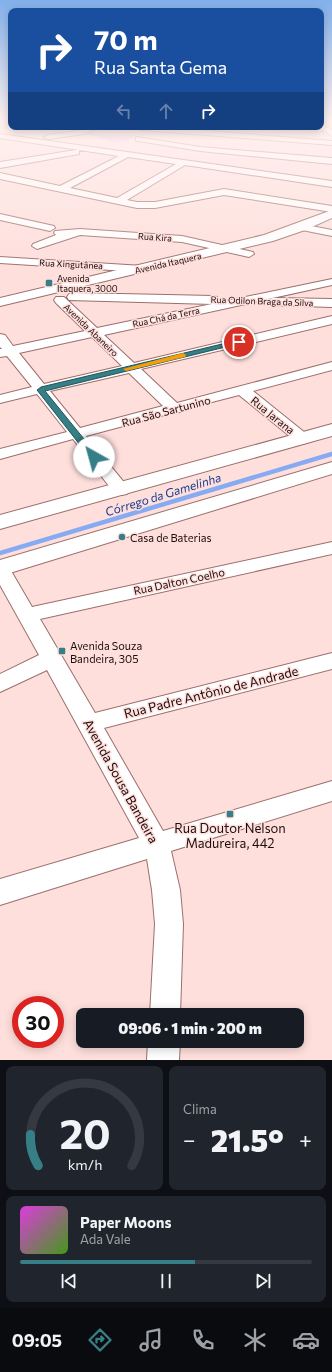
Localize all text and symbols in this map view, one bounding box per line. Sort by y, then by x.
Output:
text: 70 m [94,22,158,56]
icon: right [28,24,80,76]
text: Rua Santa Gema [94,56,227,78]
icon: left [113,100,135,122]
icon: ahead [155,100,177,122]
icon: right [197,100,219,122]
street label: Rua Kira [138,230,173,244]
street label: Avenida Itaquera [133,250,203,276]
street label: Rua Xingutânea [39,257,103,271]
place label: Avenida Itaquera, 3000 [57,273,118,294]
marker: Avenida Itaquera, 3000 [44,278,54,288]
street label: Rua Odilon Braga da Silva [210,294,314,308]
street label: Avenida Abaneiro [61,301,121,359]
street label: Rua Chá da Terra [131,304,201,329]
pin [222,325,256,359]
icon: arrive [228,331,250,353]
street label: Rua São Sartunino [120,393,212,429]
street label: Rua Jarana [248,393,297,437]
position arrow [73,436,115,478]
water label: Córrego da Gamelinha [103,470,223,518]
place label: Casa de Baterias [130,531,211,544]
marker: Casa de Baterias [117,532,127,542]
street label: Rua Dalton Coelho [132,565,226,597]
place label: Avenida Souza Bandeira, 305 [70,639,142,665]
marker: Avenida Souza Bandeira, 305 [57,646,67,656]
street label: Rua Padre Antônio de Andrade [122,662,300,721]
street label: Avenida Sousa Bandeira [80,716,162,846]
marker: Rua Doutor Nelson Madureira, 442 [225,809,235,819]
place label: Rua Doutor Nelson Madureira, 442 [174,820,286,851]
speed limit sign: 30 [12,996,64,1048]
text: 09:06 · 1 min · 200 m [118,1019,262,1037]
text: Clima [183,1101,217,1117]
text: 20 [59,1107,110,1158]
text: 21.5° [211,1121,284,1158]
text: − [183,1126,196,1153]
text: + [299,1126,312,1153]
text: km/h [67,1155,102,1173]
text: Paper Moons [80,1213,171,1231]
text: Ada Vale [80,1231,131,1247]
icon: previous [58,1270,80,1292]
icon: pause [155,1270,177,1292]
icon: next [252,1270,274,1292]
icon: directions [86,1326,114,1354]
icon: music [137,1326,165,1354]
icon: phone [189,1326,217,1354]
icon: climate [241,1326,269,1354]
icon: car [292,1326,320,1354]
text: 09:05 [12,1329,62,1351]

